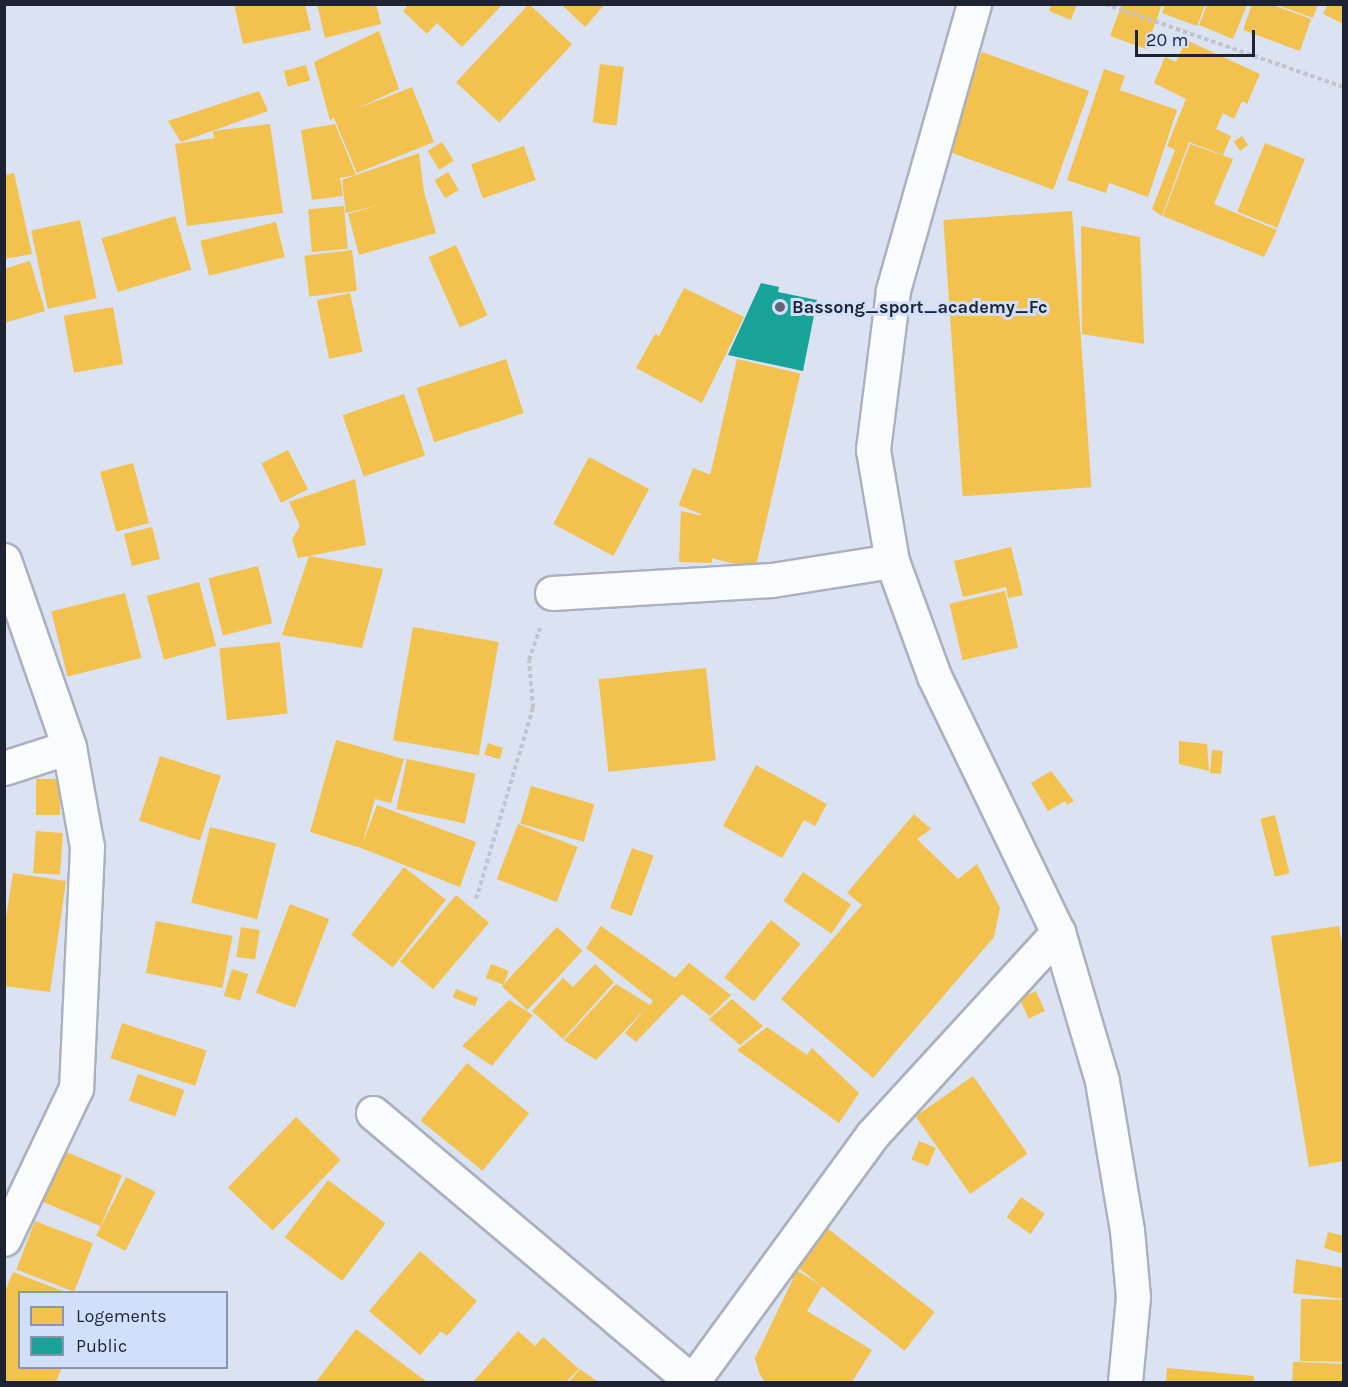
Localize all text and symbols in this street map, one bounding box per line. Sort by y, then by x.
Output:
scale bar [1138,18,1258,56]
text: 20 m [1146,29,1188,51]
place label: Bassong_sport_academy_Fc [792,296,1047,318]
marker: Bassong_sport_academy_Fc [773,300,787,314]
legend [18,1291,228,1369]
text: Logements [76,1305,167,1327]
text: Public [76,1335,127,1357]

